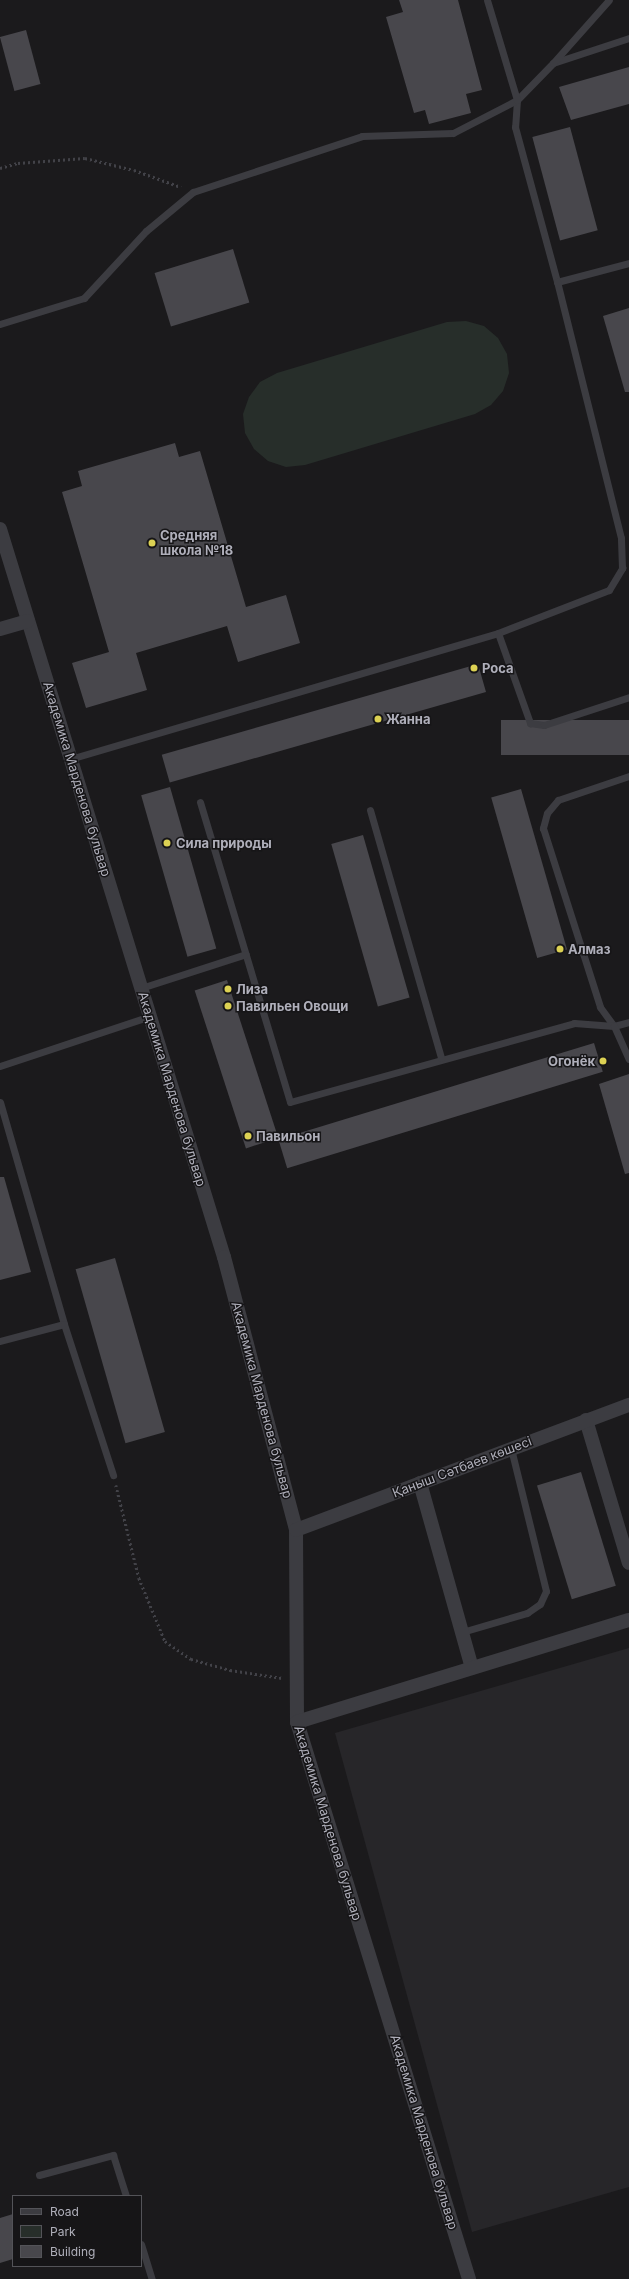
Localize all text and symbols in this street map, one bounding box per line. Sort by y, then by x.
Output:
place label: Средняя школа №18 [160,528,233,559]
marker: Средняя школа №18 [147,538,157,548]
place label: Роса [482,660,514,676]
marker: Роса [469,663,479,673]
street label: Академика Марденова бульвар [40,680,114,878]
place label: Жанна [386,711,430,727]
marker: Жанна [373,714,383,724]
place label: Сила природы [176,835,272,851]
marker: Сила природы [161,837,173,849]
place label: Алмаз [568,941,610,957]
marker: Алмаз [555,944,565,954]
place label: Лиза [236,981,268,997]
marker: Лиза [223,984,233,994]
street label: Академика Марденова бульвар [135,990,209,1188]
place label: Павильен Овощи [236,998,348,1014]
marker: Павильен Овощи [223,1001,233,1011]
place label: Огонёк [548,1053,595,1069]
marker: Огонёк [598,1056,608,1066]
place label: Павильон [256,1128,320,1144]
marker: Павильон [243,1131,253,1141]
street label: Академика Марденова бульвар [228,1300,296,1500]
street label: Қаныш Сәтбаев көшесі [390,1433,534,1501]
street label: Академика Марденова бульвар [291,1724,365,1922]
street label: Академика Марденова бульвар [387,2033,461,2231]
legend [12,2195,142,2267]
text: Road [50,2204,79,2219]
text: Park [50,2224,76,2239]
text: Building [50,2244,95,2259]

